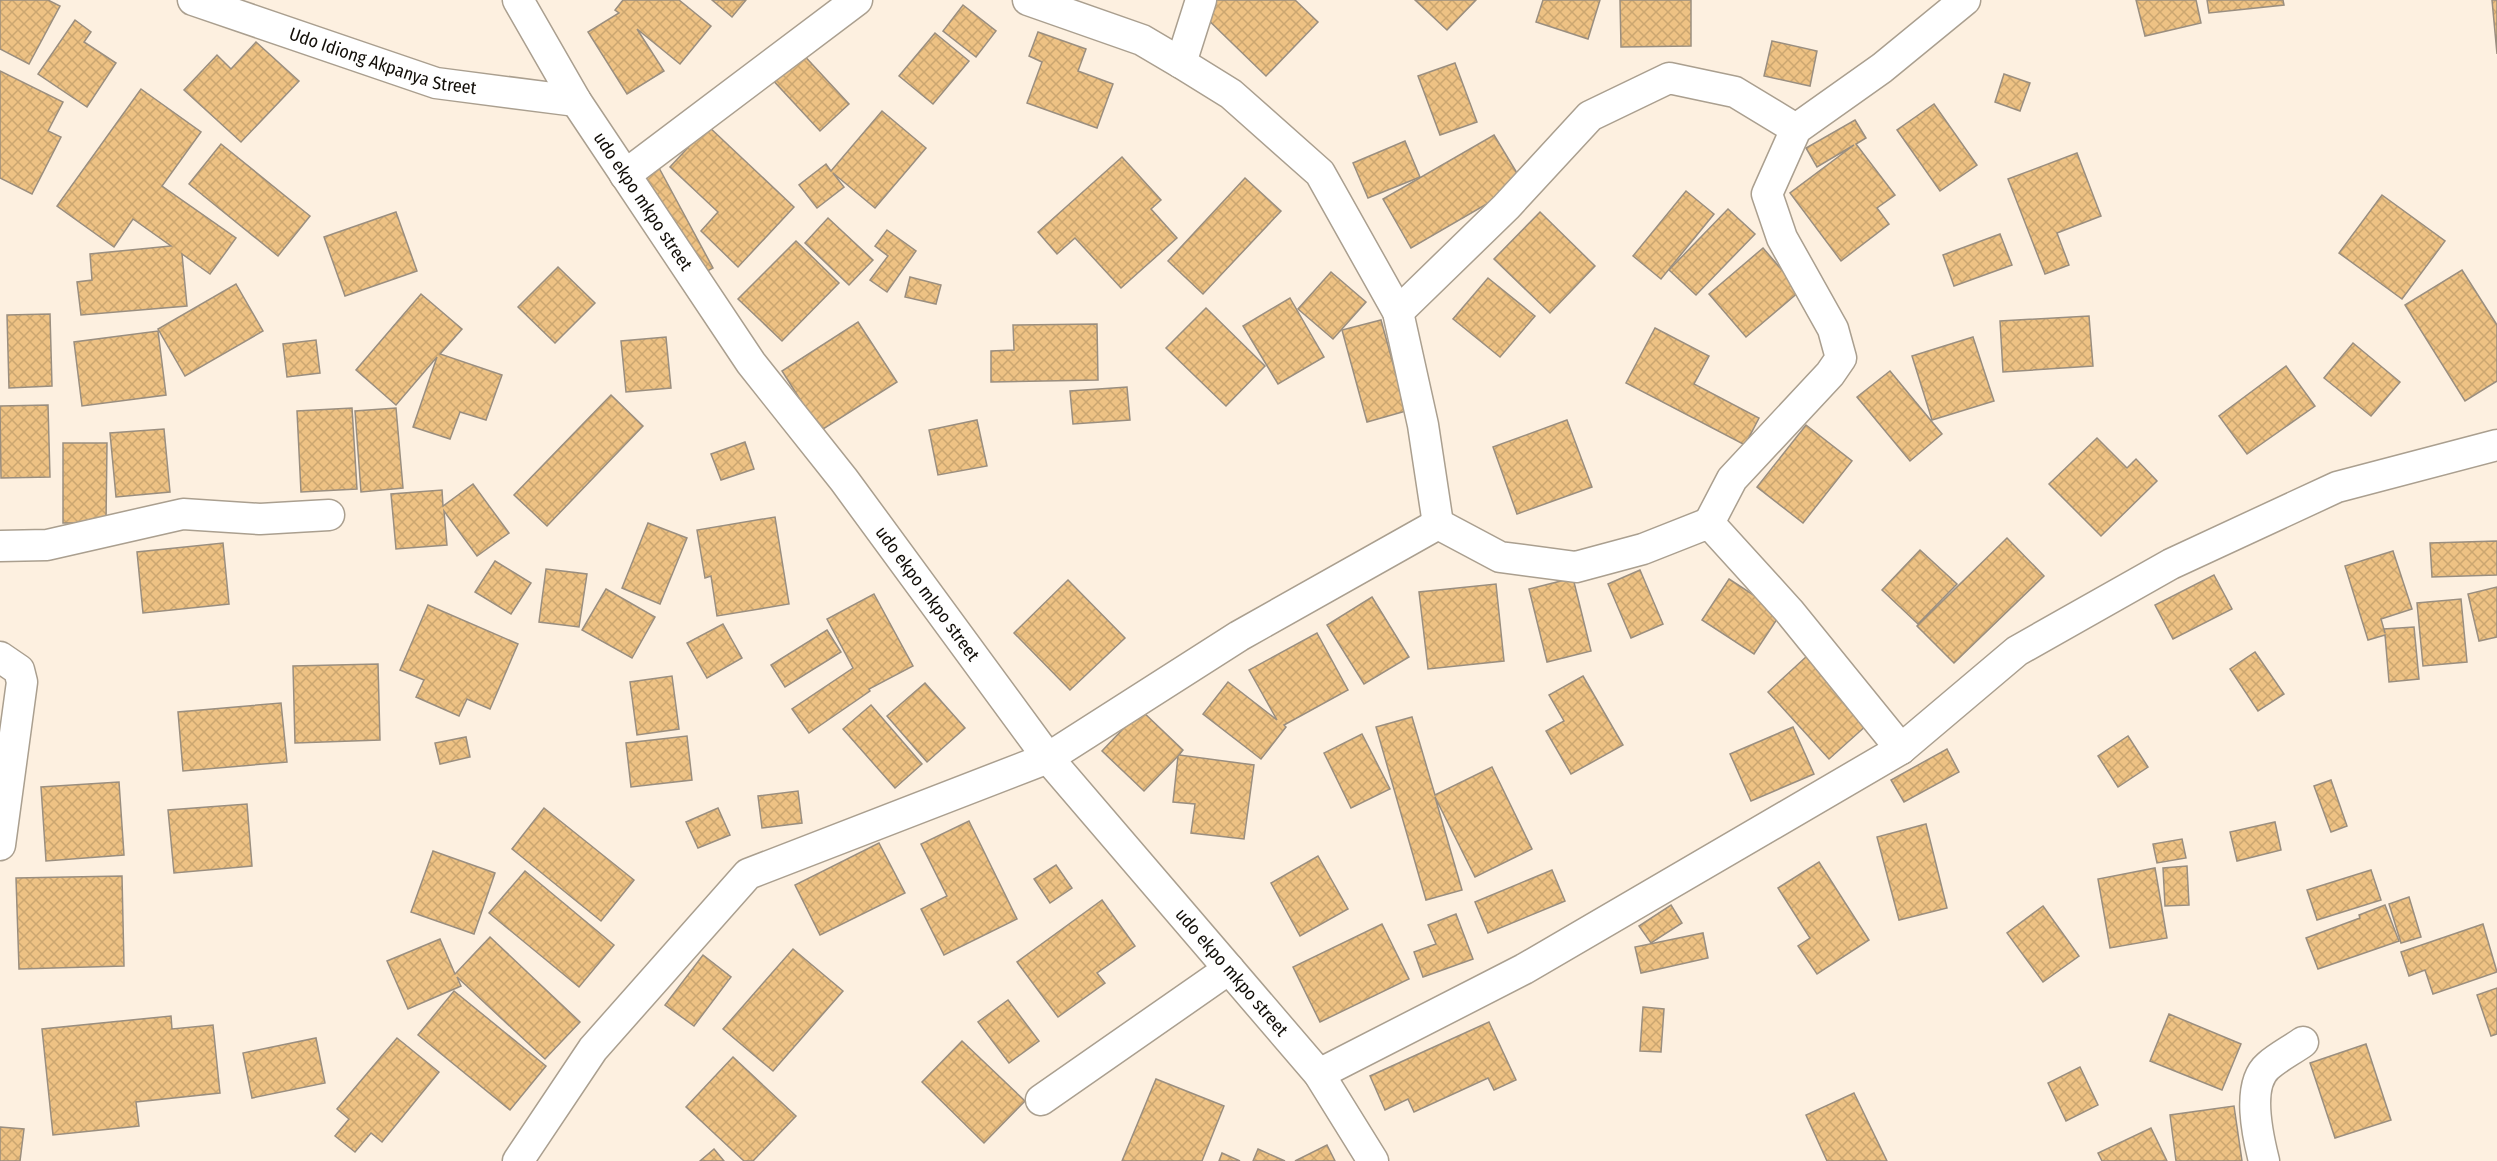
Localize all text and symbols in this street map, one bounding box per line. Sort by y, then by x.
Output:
street label: Udo Idiong Akpanya Street [286,23,478,99]
street label: udo ekpo mkpo street [589,128,697,275]
street label: udo ekpo mkpo street [871,522,984,666]
street label: udo ekpo mkpo street [1171,904,1293,1041]

